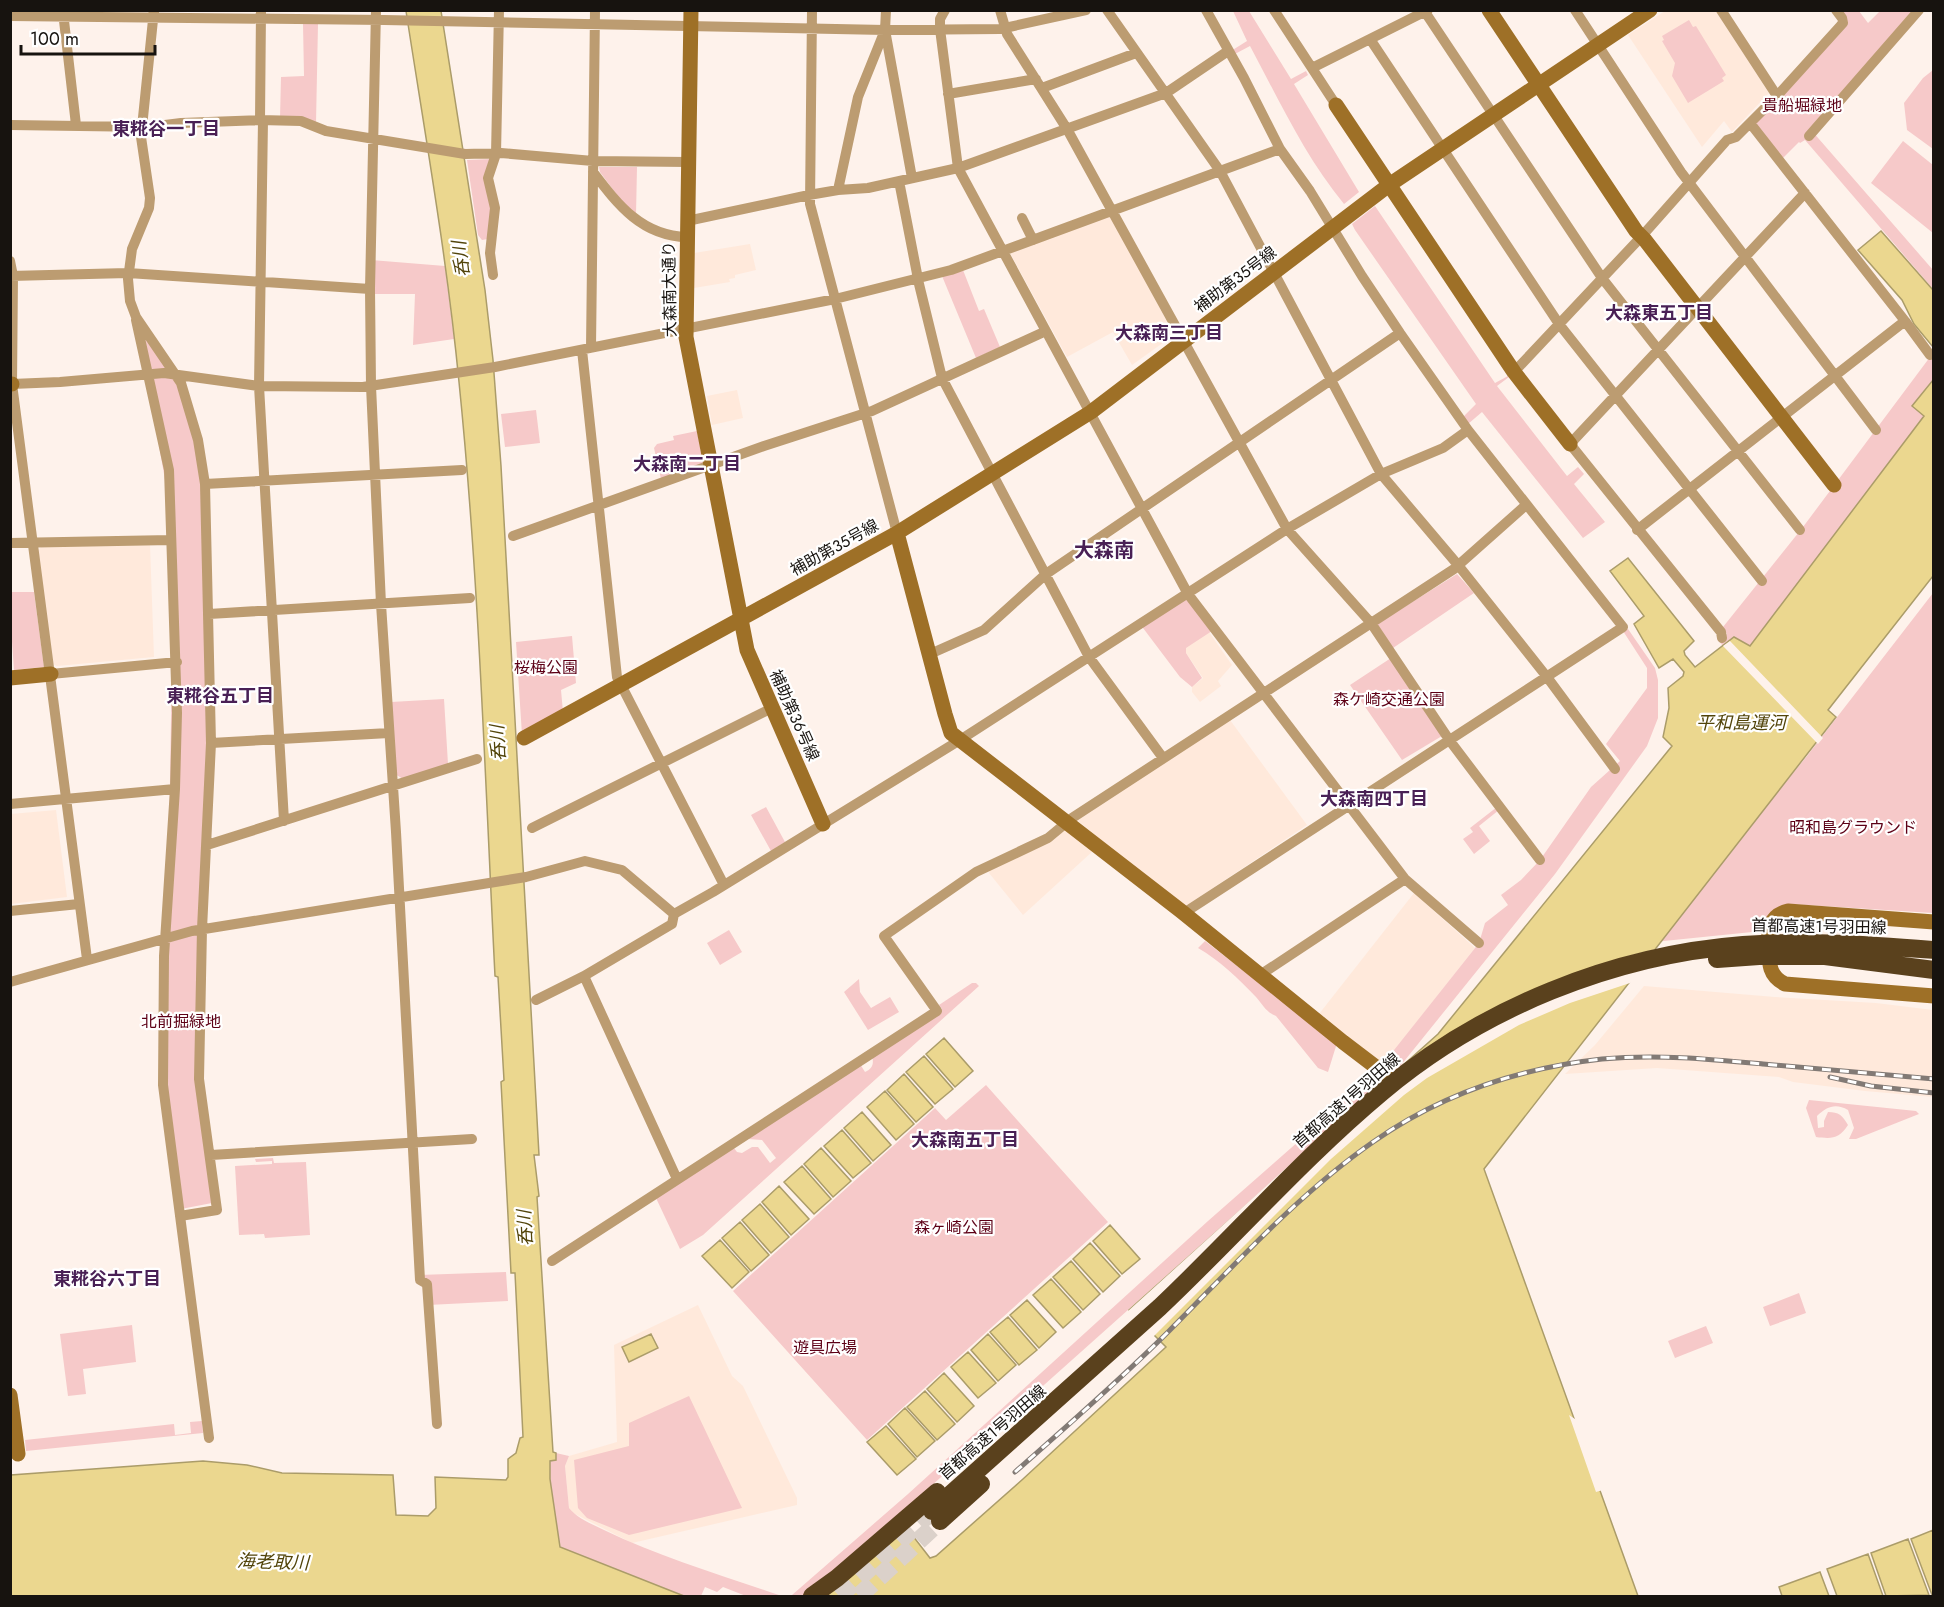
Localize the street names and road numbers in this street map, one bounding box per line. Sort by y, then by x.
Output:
street label: 大森南大通り [657,241,682,337]
street label: 補助第35号線 [1189,241,1281,318]
street label: 補助第35号線 [786,514,883,581]
street label: 補助第36号線 [764,666,825,765]
street label: 首都高速1号羽田線 [1751,914,1887,939]
street label: 首都高速1号羽田線 [1288,1047,1405,1153]
street label: 首都高速1号羽田線 [934,1379,1051,1485]

